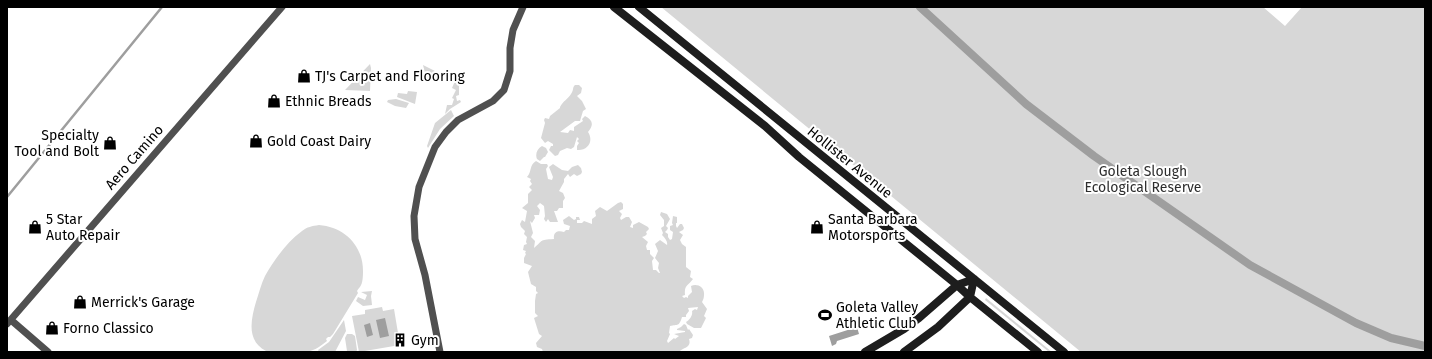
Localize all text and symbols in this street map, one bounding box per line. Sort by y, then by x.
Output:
shop icon: TJ's Carpet and Flooring [296,68,312,84]
place label: TJ's Carpet and Flooring [315,68,465,85]
shop icon: Ethnic Breads [266,93,282,109]
place label: Ethnic Breads [285,93,372,110]
street label: Aero Camino [102,121,167,193]
street label: Hollister Avenue [804,123,896,202]
place label: Specialty Tool and Bolt [15,127,100,160]
shop icon: Gold Coast Dairy [248,133,264,149]
place label: Gold Coast Dairy [267,133,371,150]
shop icon: Specialty Tool and Bolt [102,135,118,151]
park label: Goleta Slough Ecological Reserve [1085,163,1202,196]
place label: 5 Star Auto Repair [46,211,121,244]
place label: Santa Barbara Motorsports [828,211,918,244]
shop icon: 5 Star Auto Repair [27,219,43,235]
shop icon: Santa Barbara Motorsports [809,219,825,235]
shop icon: Merrick's Garage [72,294,88,310]
place label: Merrick's Garage [91,294,195,311]
place label: Goleta Valley Athletic Club [836,299,918,332]
sports icon: Goleta Valley Athletic Club [817,307,833,323]
shop icon: Forno Classico [44,320,60,336]
place label: Forno Classico [63,320,154,337]
building icon: Gym [392,332,408,348]
place label: Gym [411,332,439,349]

